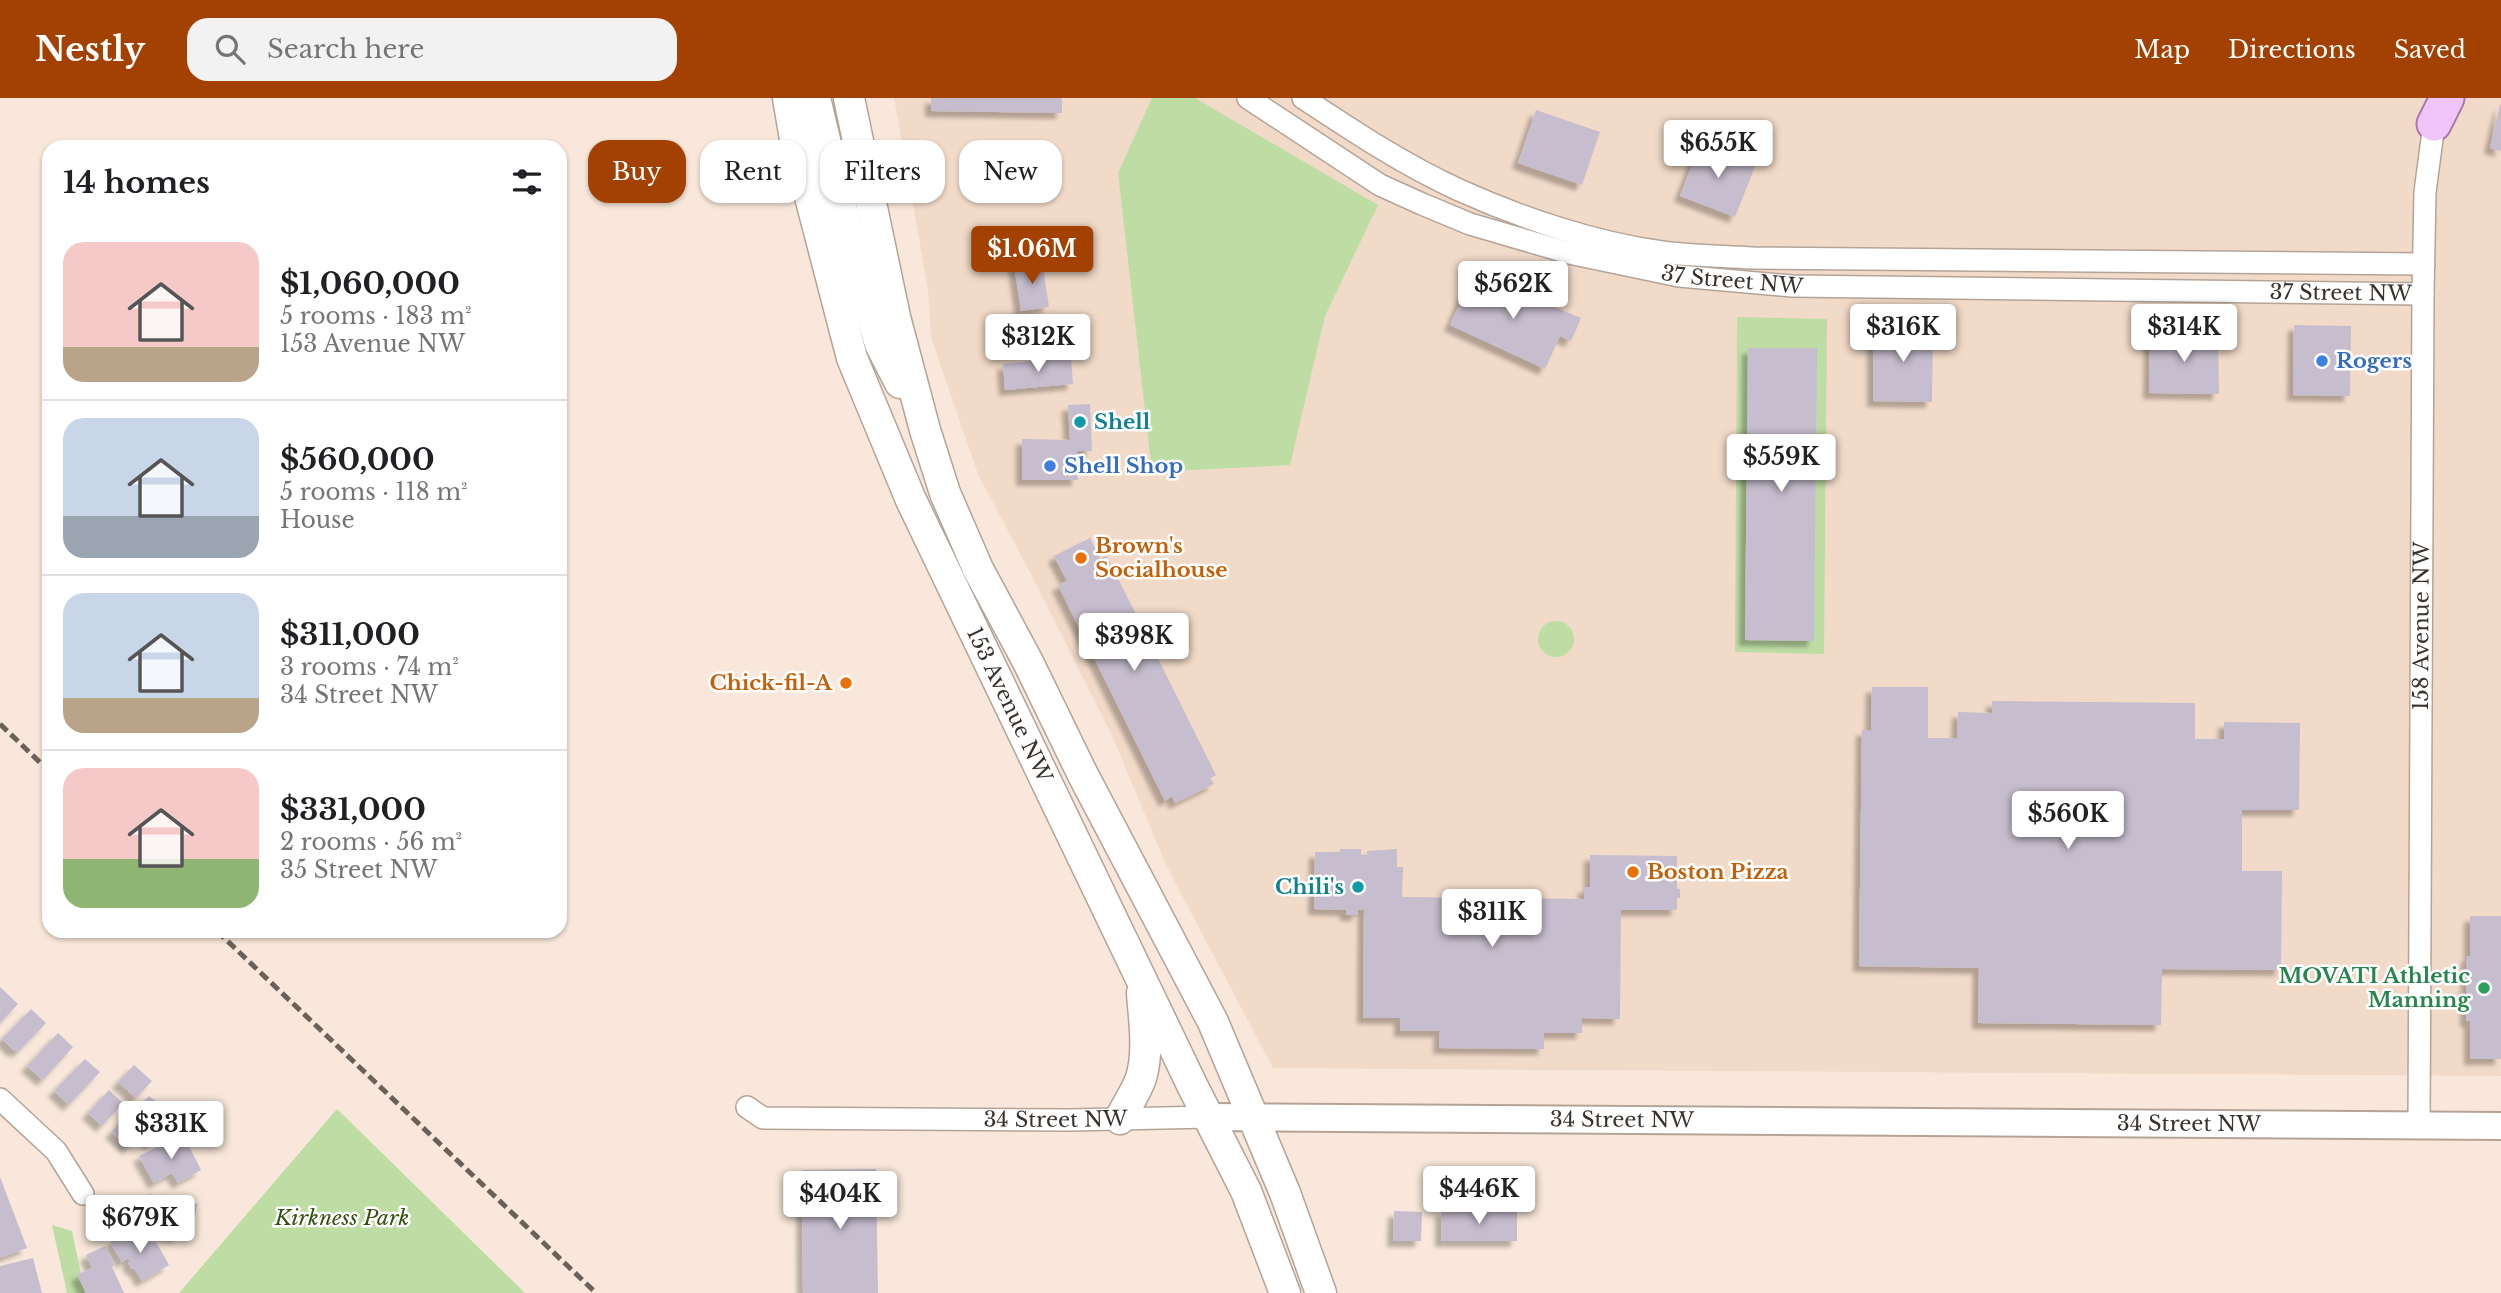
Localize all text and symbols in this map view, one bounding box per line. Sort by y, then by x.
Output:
search box [187,18,677,81]
text: Nestly [35,29,145,70]
icon: search [211,30,249,68]
text: Search here [267,33,424,65]
text: Map [2134,35,2190,64]
text: Directions [2228,35,2356,64]
text: Saved [2394,35,2466,64]
pin: $655K [1669,120,1767,180]
text: $655K [1680,129,1756,157]
chip: Buy [588,140,686,203]
chip: Rent [700,140,806,203]
chip: Filters [820,140,945,203]
chip: New [959,140,1062,203]
icon: filters [508,163,546,201]
text: 14 homes [63,164,210,201]
pin: $1.06M [975,226,1089,286]
text: $1.06M [987,235,1077,263]
street label: 37 Street NW [1659,260,1804,300]
pin: $562K [1464,262,1562,321]
text: $1,060,000 [280,265,460,302]
icon: home [119,270,203,354]
text: $562K [1474,270,1552,298]
street label: 37 Street NW [2269,279,2412,307]
text: 5 rooms · 183 m² [280,302,472,330]
pin: $316K [1854,304,1952,364]
pin: $314K [2135,304,2233,364]
text: $316K [1866,313,1940,341]
text: $314K [2147,313,2221,341]
pin: $312K [989,314,1087,374]
text: $312K [1001,323,1075,351]
text: 153 Avenue NW [280,330,465,358]
place label: Rogers [2336,348,2412,374]
marker: Rogers [2314,353,2330,369]
place label: Shell [1094,409,1151,435]
marker: Shell [1072,414,1088,430]
pin: $559K [1732,434,1830,494]
text: $560,000 [280,441,435,478]
text: $559K [1743,443,1819,471]
icon: home [119,446,203,530]
place label: Shell Shop [1064,453,1183,479]
marker: Shell Shop [1042,458,1058,474]
text: 5 rooms · 118 m² [280,478,468,506]
text: House [280,506,355,534]
place label: Brown's Socialhouse [1095,533,1228,583]
street label: 158 Avenue NW [2408,541,2435,711]
marker: Brown's Socialhouse [1073,550,1089,566]
pin: $398K [1085,614,1183,673]
text: $311,000 [280,616,420,653]
icon: home [119,621,203,705]
text: $398K [1095,622,1173,650]
street label: 153 Avenue NW [961,623,1058,787]
text: 3 rooms · 74 m² [280,653,459,681]
place label: Chick-fil-A [709,670,833,696]
marker: Chick-fil-A [838,675,854,691]
text: 34 Street NW [280,681,438,709]
text: $331,000 [280,791,426,828]
pin: $560K [2019,792,2117,851]
icon: home [119,796,203,880]
text: $560K [2028,800,2108,828]
text: 2 rooms · 56 m² [280,828,462,856]
text: 35 Street NW [280,856,437,884]
place label: Boston Pizza [1647,859,1789,885]
marker: Boston Pizza [1625,864,1641,880]
place label: Chili's [1275,874,1344,900]
marker: Chili's [1350,879,1366,895]
pin: $311K [1443,890,1541,949]
text: $311K [1458,898,1526,926]
place label: MOVATI Athletic Manning [2278,963,2471,1013]
marker: MOVATI Athletic Manning [2476,980,2492,996]
pin: $331K [122,1102,220,1161]
street label: 34 Street NW [983,1106,1128,1133]
street label: 34 Street NW [1550,1106,1694,1133]
text: $331K [134,1110,208,1138]
street label: 34 Street NW [2117,1110,2261,1137]
pin: $446K [1430,1166,1528,1226]
pin: $404K [791,1172,889,1231]
text: $446K [1439,1175,1519,1203]
text: $404K [799,1180,881,1208]
pin: $679K [91,1196,189,1255]
text: $679K [102,1204,178,1232]
park label: Kirkness Park [274,1205,409,1231]

